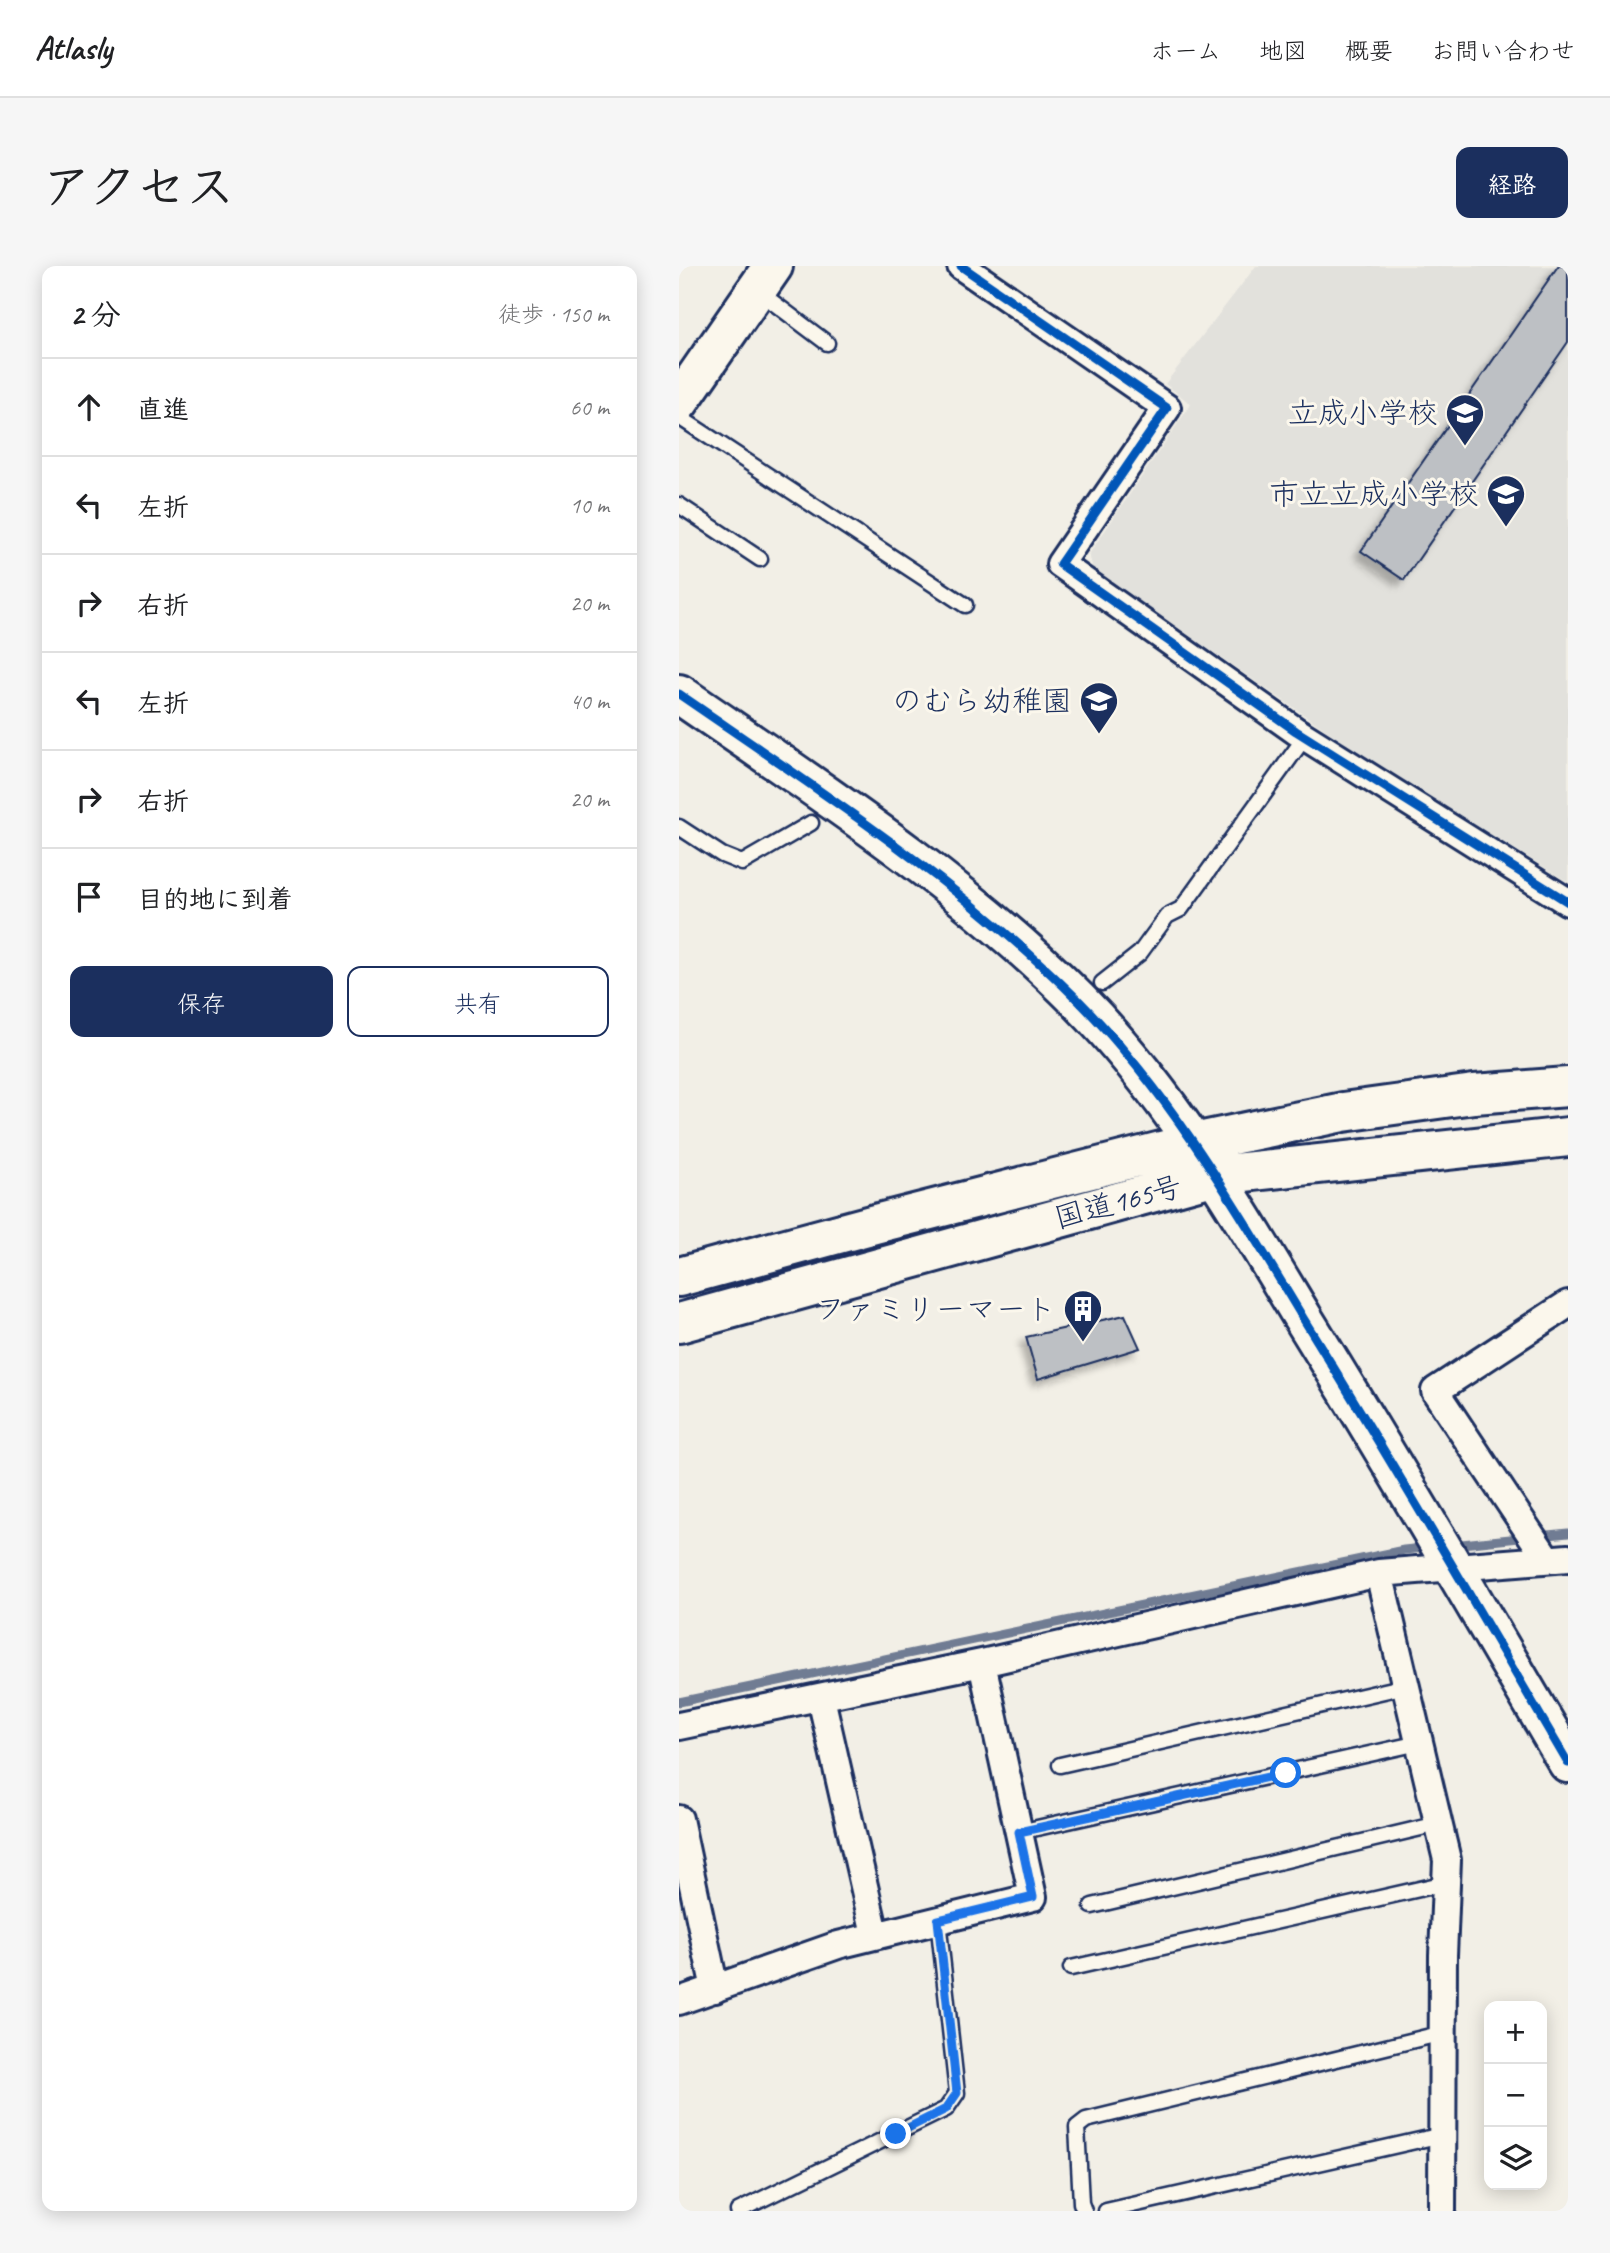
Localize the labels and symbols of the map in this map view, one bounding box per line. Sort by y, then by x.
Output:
school or university icon: 立成小学校 [1444,392,1486,447]
place label: 立成小学校 [1288,394,1438,432]
school or university icon: 市立立成小学校 [1485,473,1527,528]
place label: 市立立成小学校 [1269,475,1479,513]
school or university icon: のむら幼稚園 [1078,680,1120,735]
place label: のむら幼稚園 [892,682,1072,720]
street label: 国道165号 [1050,1167,1186,1237]
building icon: ファミリーマート [1062,1288,1104,1343]
place label: ファミリーマート [815,1290,1056,1328]
route start [1270,1757,1301,1788]
route end [880,2118,911,2149]

